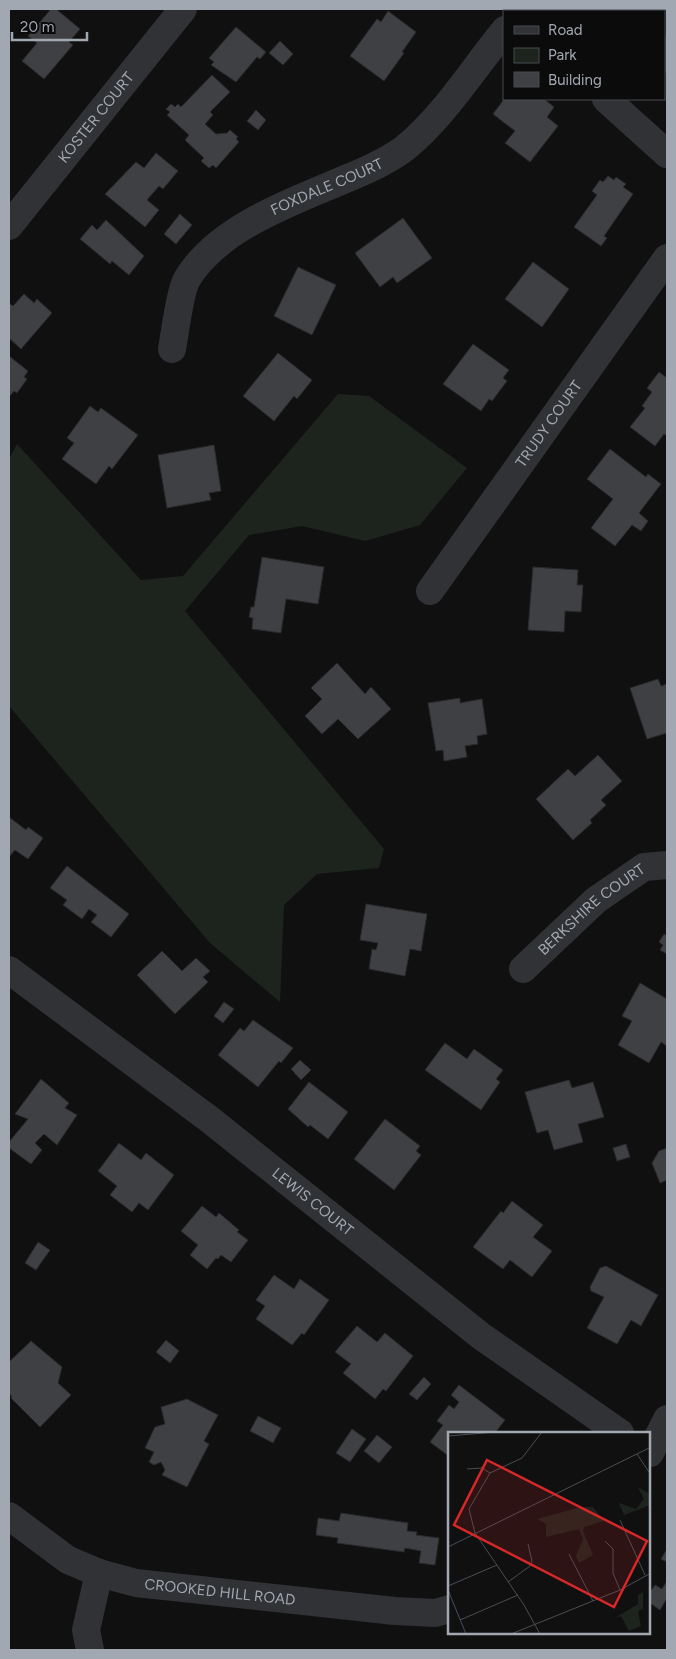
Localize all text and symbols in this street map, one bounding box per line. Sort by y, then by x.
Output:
scale bar [12,10,88,42]
legend [503,10,666,100]
text: 20 m [20,18,54,36]
text: Road [548,21,583,39]
text: Park [548,46,577,64]
street label: KOSTER COURT [54,68,138,166]
text: Building [548,71,602,89]
street label: FOXDALE COURT [268,154,387,219]
street label: TRUDY COURT [512,377,586,471]
street label: BERKSHIRE COURT [534,860,649,959]
street label: LEWIS COURT [268,1164,357,1240]
inset map [448,1432,651,1634]
street label: CROOKED HILL ROAD [144,1575,296,1609]

